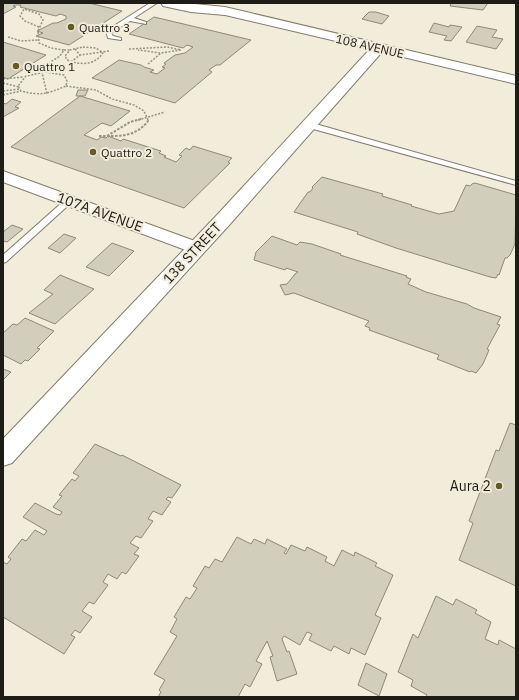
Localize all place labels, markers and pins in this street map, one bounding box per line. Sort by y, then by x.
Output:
place label: Quattro 3 [79,20,130,35]
marker: Quattro 3 [66,22,76,32]
place label: Quattro 1 [24,59,75,74]
marker: Quattro 1 [11,61,21,71]
place label: Quattro 2 [101,145,152,160]
marker: Quattro 2 [88,147,98,157]
place label: Aura 2 [450,477,491,495]
marker: Aura 2 [494,481,504,491]

